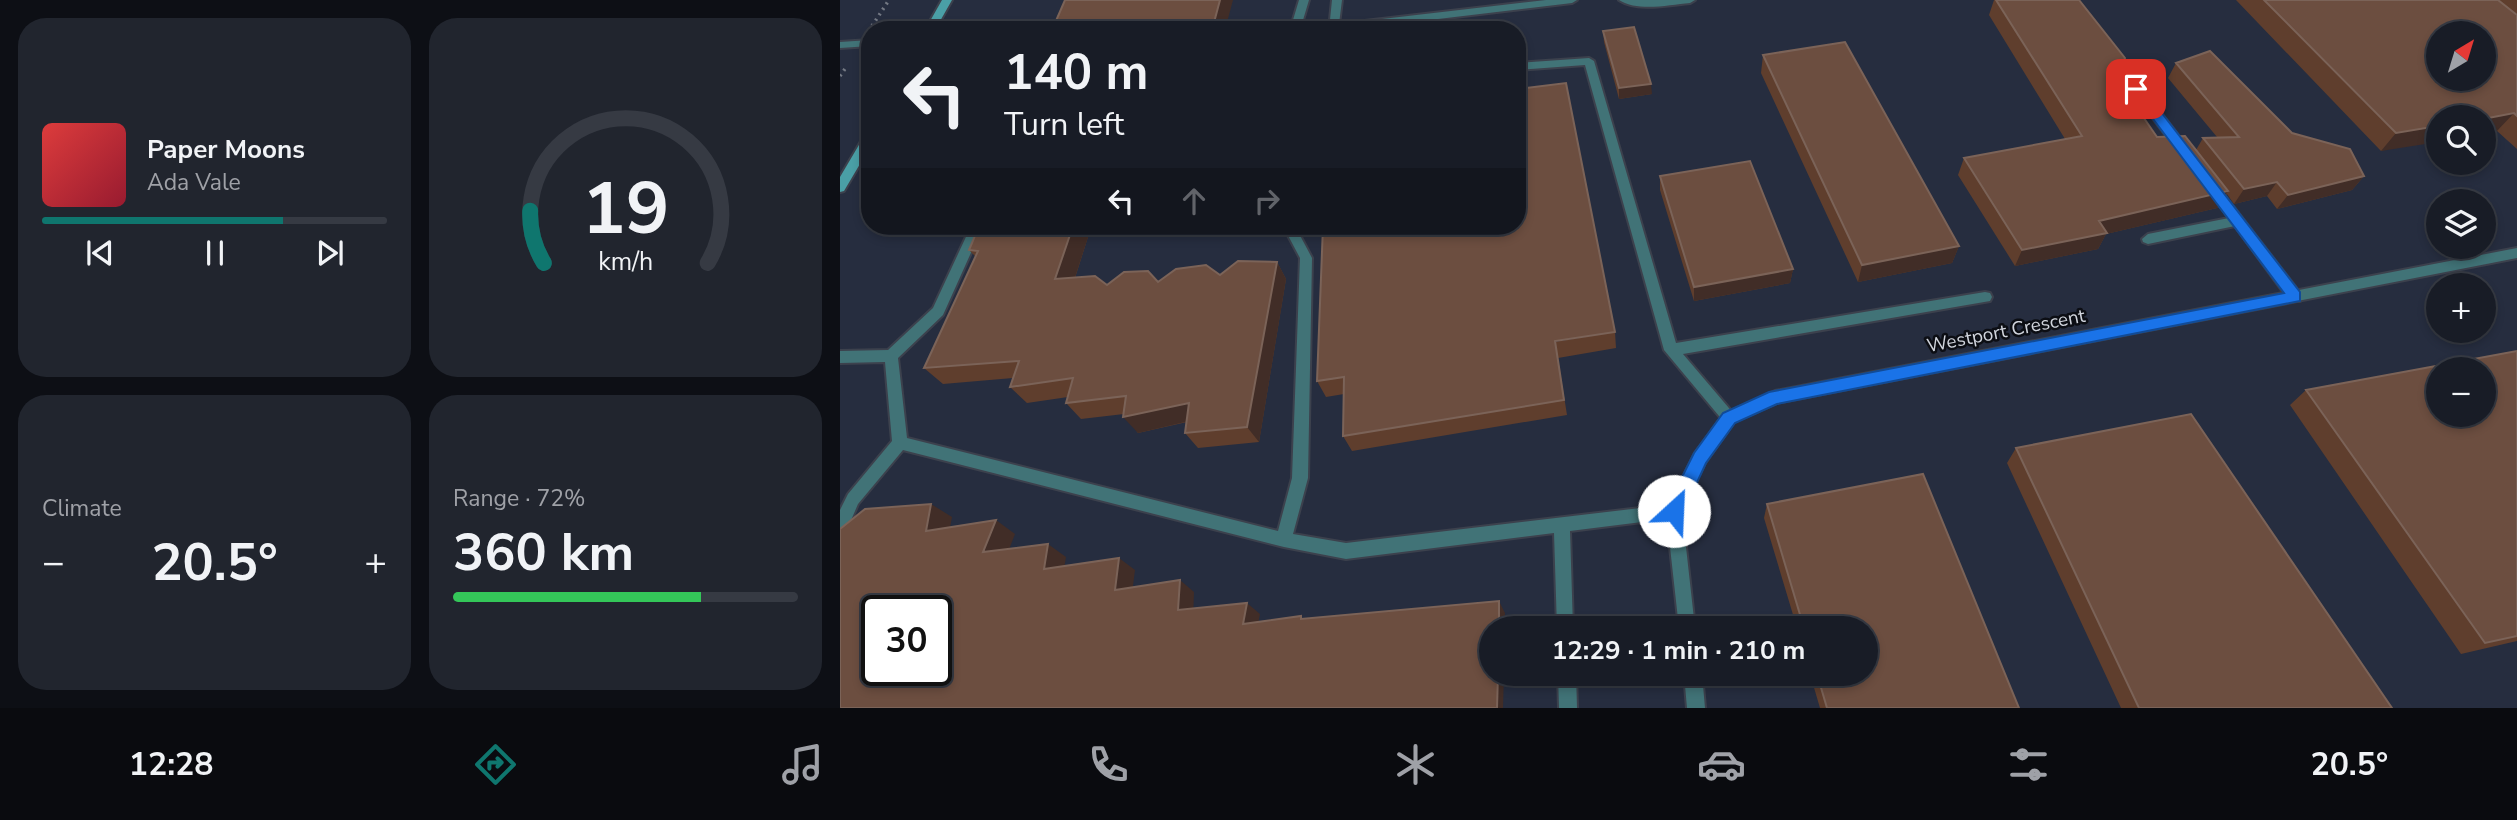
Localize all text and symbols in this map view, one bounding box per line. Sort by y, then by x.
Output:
north arrow [2426,21,2496,91]
map controls [2426,21,2496,427]
text: 140 m [1004,39,1148,106]
icon: left [889,49,980,140]
pin [2106,59,2166,119]
icon: arrive [2117,70,2155,108]
text: Turn left [1004,103,1124,146]
button: search [2426,105,2496,175]
text: Paper Moons [147,132,305,167]
text: 19 [582,160,669,260]
text: Ada Vale [147,167,241,198]
icon: left [1102,182,1140,220]
icon: ahead [1175,182,1213,220]
icon: right [1248,182,1286,220]
button: layers [2426,189,2496,259]
icon: previous [81,234,119,272]
icon: pause [196,234,234,272]
icon: next [311,234,349,272]
text: km/h [598,245,653,279]
button: + [2426,273,2496,343]
street label: Westport Crescent [1925,303,2088,359]
button: − [2426,357,2496,427]
position arrow [1637,474,1711,548]
text: Range · 72% [453,483,585,514]
text: Climate [42,493,122,524]
text: 360 km [453,517,634,588]
text: 20.5° [151,527,278,598]
text: − [42,537,65,588]
text: + [364,537,387,588]
speed limit sign: 30 [861,595,952,686]
text: 12:29 · 1 min · 210 m [1552,633,1805,668]
icon: directions [471,740,520,789]
icon: music [778,740,827,789]
icon: phone [1084,740,1133,789]
icon: climate [1391,740,1440,789]
icon: car [1697,740,1746,789]
icon: filters [2004,740,2053,789]
text: 12:28 [129,743,214,786]
text: 20.5° [2310,743,2388,786]

